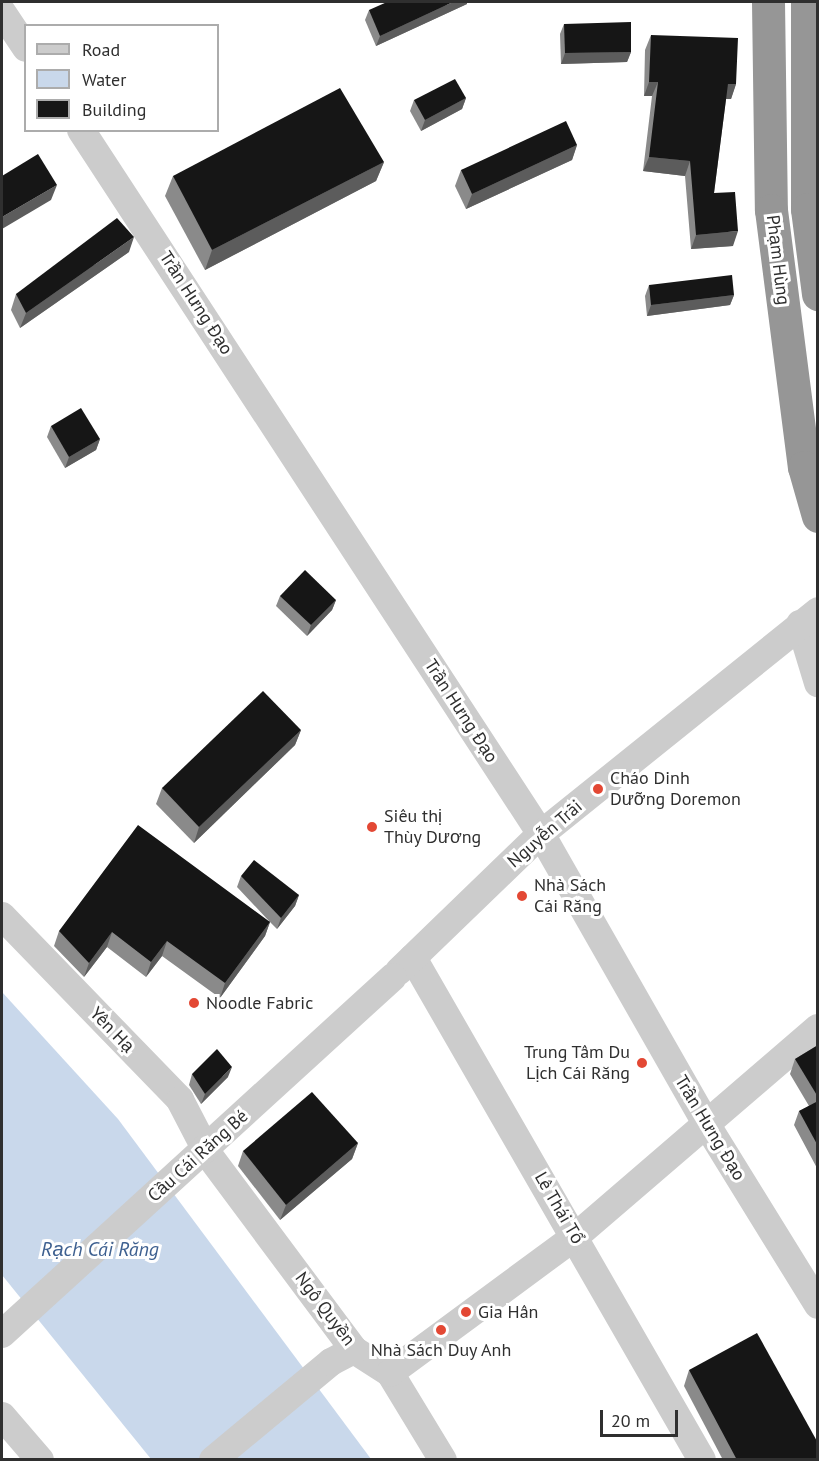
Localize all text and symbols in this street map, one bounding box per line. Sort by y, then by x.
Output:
legend [24,24,219,132]
text: Road [82,38,120,61]
text: Water [82,68,126,91]
text: Building [82,98,146,121]
street label: Phạm Hùng [762,214,794,306]
street label: Trần Hưng Đạo [155,247,237,359]
street label: Trần Hưng Đạo [420,655,502,767]
place label: Cháo Dinh Dưỡng Doremon [610,768,741,810]
marker: Cháo Dinh Dưỡng Doremon [591,782,605,796]
street label: Nguyễn Trãi [503,796,587,872]
place label: Siêu thị Thùy Dương [384,806,482,848]
marker: Siêu thị Thùy Dương [365,820,379,834]
place label: Nhà Sách Cái Răng [534,875,606,918]
marker: Nhà Sách Cái Răng [515,889,529,903]
place label: Noodle Fabric [206,992,313,1014]
marker: Noodle Fabric [187,996,201,1010]
street label: Yên Hạ [85,1003,139,1057]
place label: Trung Tâm Du Lịch Cái Răng [523,1042,630,1084]
marker: Trung Tâm Du Lịch Cái Răng [635,1056,649,1070]
street label: Trần Hưng Đạo [670,1072,750,1184]
street label: Cầu Cái Răng Bé [144,1105,252,1207]
street label: Lê Thái Tổ [529,1168,589,1248]
water label: Rạch Cái Răng [41,1237,159,1261]
street label: Ngô Quyền [290,1268,360,1350]
place label: Gia Hân [478,1301,538,1323]
marker: Gia Hân [459,1305,473,1319]
marker: Nhà Sách Duy Anh [434,1323,448,1337]
place label: Nhà Sách Duy Anh [370,1339,512,1361]
scale bar [603,1398,681,1436]
text: 20 m [611,1409,650,1432]

